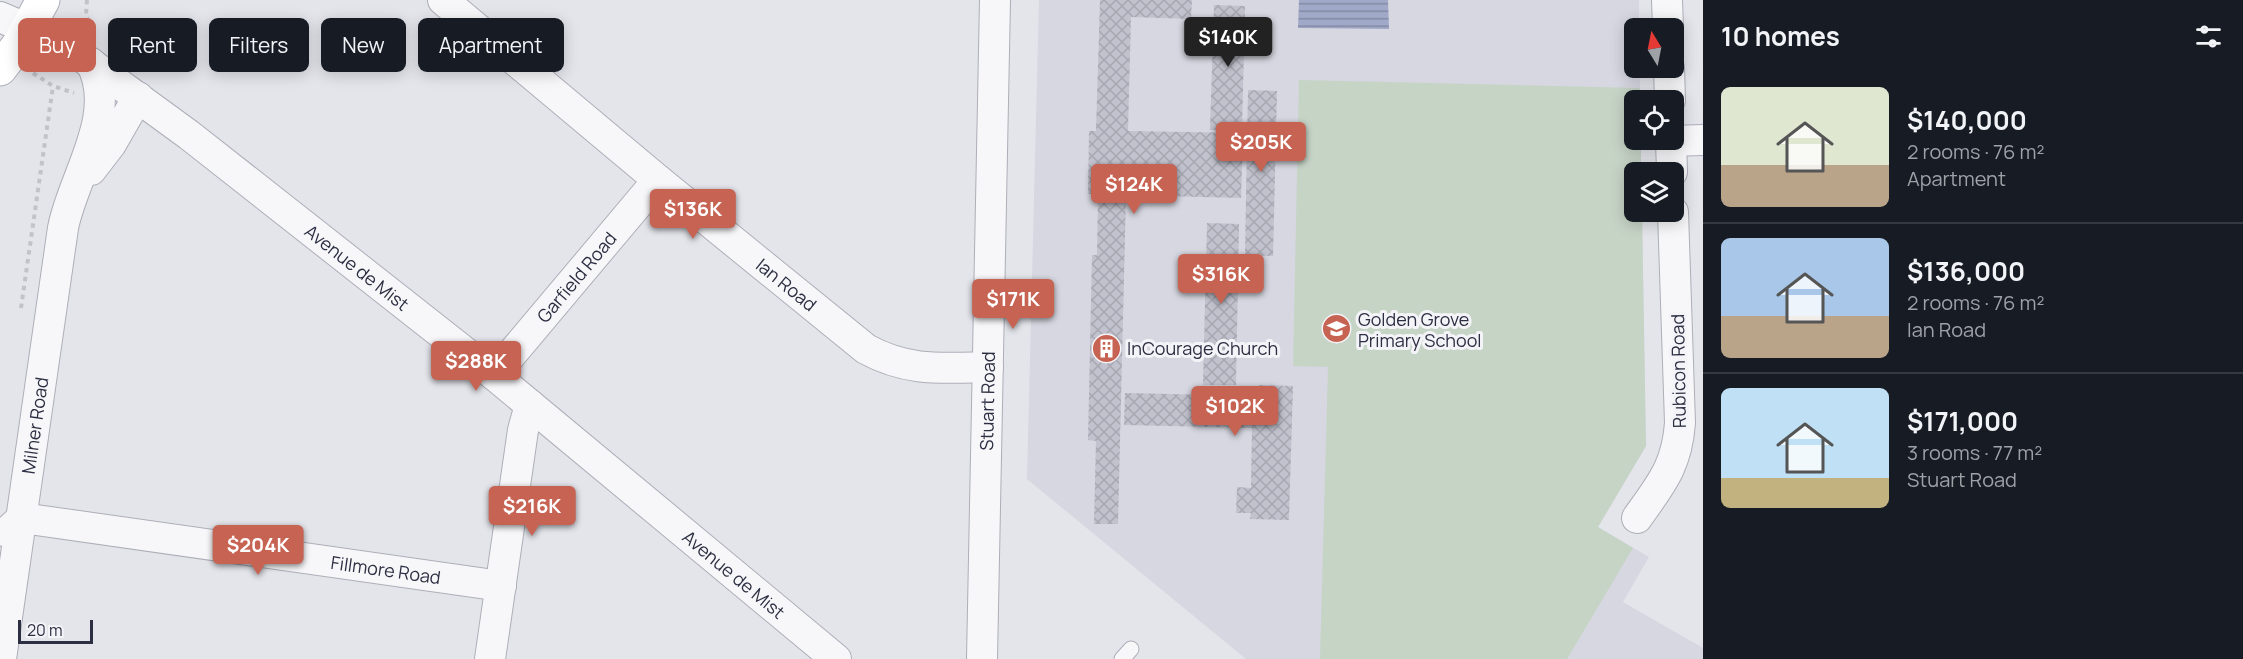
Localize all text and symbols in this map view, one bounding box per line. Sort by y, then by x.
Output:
pin: $140K [1186,17,1270,68]
chip: Buy [18,18,96,72]
chip: Rent [108,18,197,72]
chip: Filters [209,18,309,72]
chip: New [321,18,406,72]
chip: Apartment [418,18,564,72]
north arrow [1624,18,1684,78]
map controls [1624,18,1684,222]
text: 10 homes [1721,18,1840,54]
icon: filters [2192,20,2225,53]
text: $140K [1198,23,1258,50]
button: locate [1624,90,1684,150]
text: $140,000 [1907,102,2027,138]
icon: home [1769,111,1841,183]
pin: $205K [1219,122,1303,173]
text: $205K [1230,128,1292,155]
text: 2 rooms · 76 m² [1907,138,2044,165]
button: layers [1624,162,1684,222]
pin: $124K [1092,164,1176,215]
text: Apartment [1907,165,2006,192]
text: $124K [1105,170,1163,197]
pin: $136K [651,189,735,240]
text: $136K [664,195,722,222]
street label: Avenue de Mist [300,219,414,316]
street label: Garfield Road [531,227,622,328]
street label: Ian Road [751,253,822,316]
text: $136,000 [1907,253,2025,289]
pin: $316K [1179,254,1263,305]
text: $316K [1192,260,1250,287]
icon: home [1769,262,1841,334]
pin: $171K [971,279,1055,330]
text: $171K [986,285,1040,312]
text: 2 rooms · 76 m² [1907,289,2044,316]
place label: Golden Grove Primary School [1358,307,1482,352]
school or university icon: Golden Grove Primary School [1321,313,1353,345]
street label: Rubicon Road [1665,314,1691,428]
text: Ian Road [1907,316,1986,343]
building icon: InCourage Church [1090,332,1122,364]
place label: InCourage Church [1127,336,1278,360]
pin: $288K [434,341,518,392]
text: $288K [445,347,507,374]
street label: Stuart Road [974,351,1000,451]
street label: Milner Road [16,375,53,475]
pin: $102K [1193,386,1277,437]
text: $102K [1205,392,1265,419]
text: $171,000 [1907,403,2018,439]
icon: home [1769,412,1841,484]
text: 3 rooms · 77 m² [1907,439,2042,466]
text: Stuart Road [1907,466,2017,493]
pin: $216K [490,486,574,537]
text: $216K [503,492,561,519]
pin: $204K [216,525,300,576]
street label: Avenue de Mist [678,525,790,624]
text: $204K [227,531,289,558]
street label: Fillmore Road [329,550,442,589]
scale bar [18,617,93,644]
text: 20 m [27,619,63,641]

